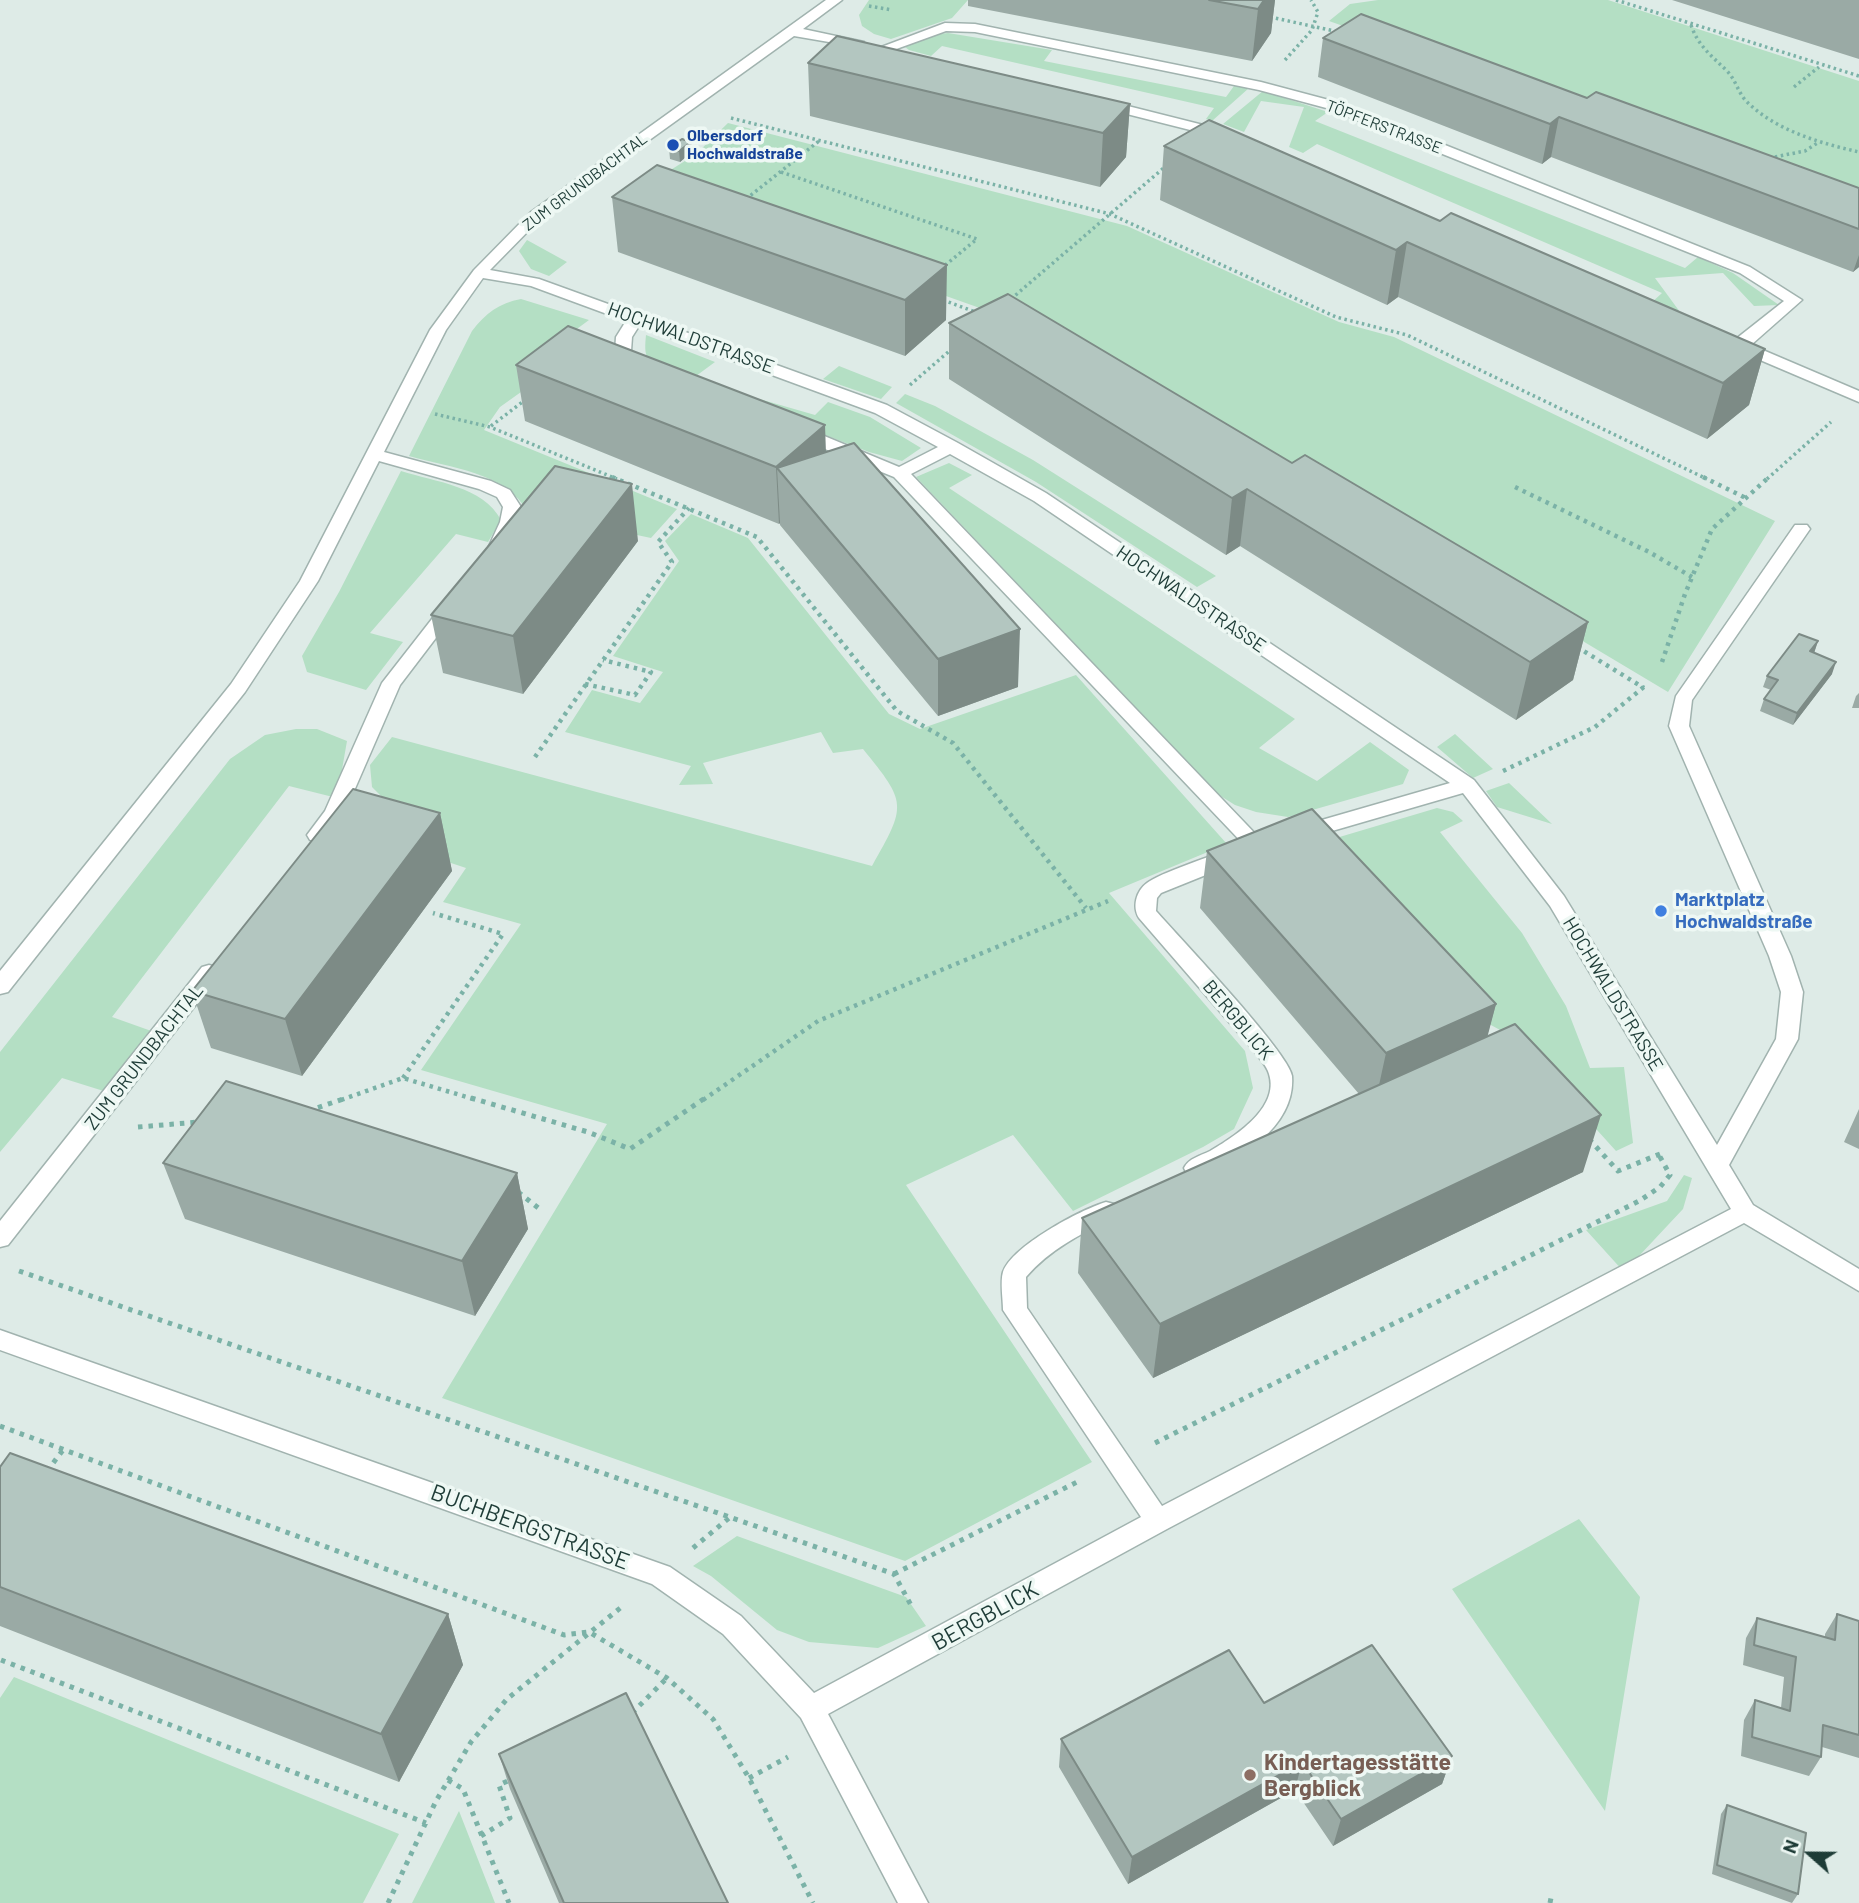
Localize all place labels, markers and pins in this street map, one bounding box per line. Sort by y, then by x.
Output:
place label: Olbersdorf Hochwaldstraße [687,126,803,164]
marker: Olbersdorf Hochwaldstraße [665,137,681,153]
place label: Marktplatz Hochwaldstraße [1675,889,1813,933]
marker: Marktplatz Hochwaldstraße [1653,903,1669,919]
place label: Kindertagesstätte Bergblick [1264,1748,1451,1802]
marker: Kindertagesstätte Bergblick [1242,1767,1258,1783]

